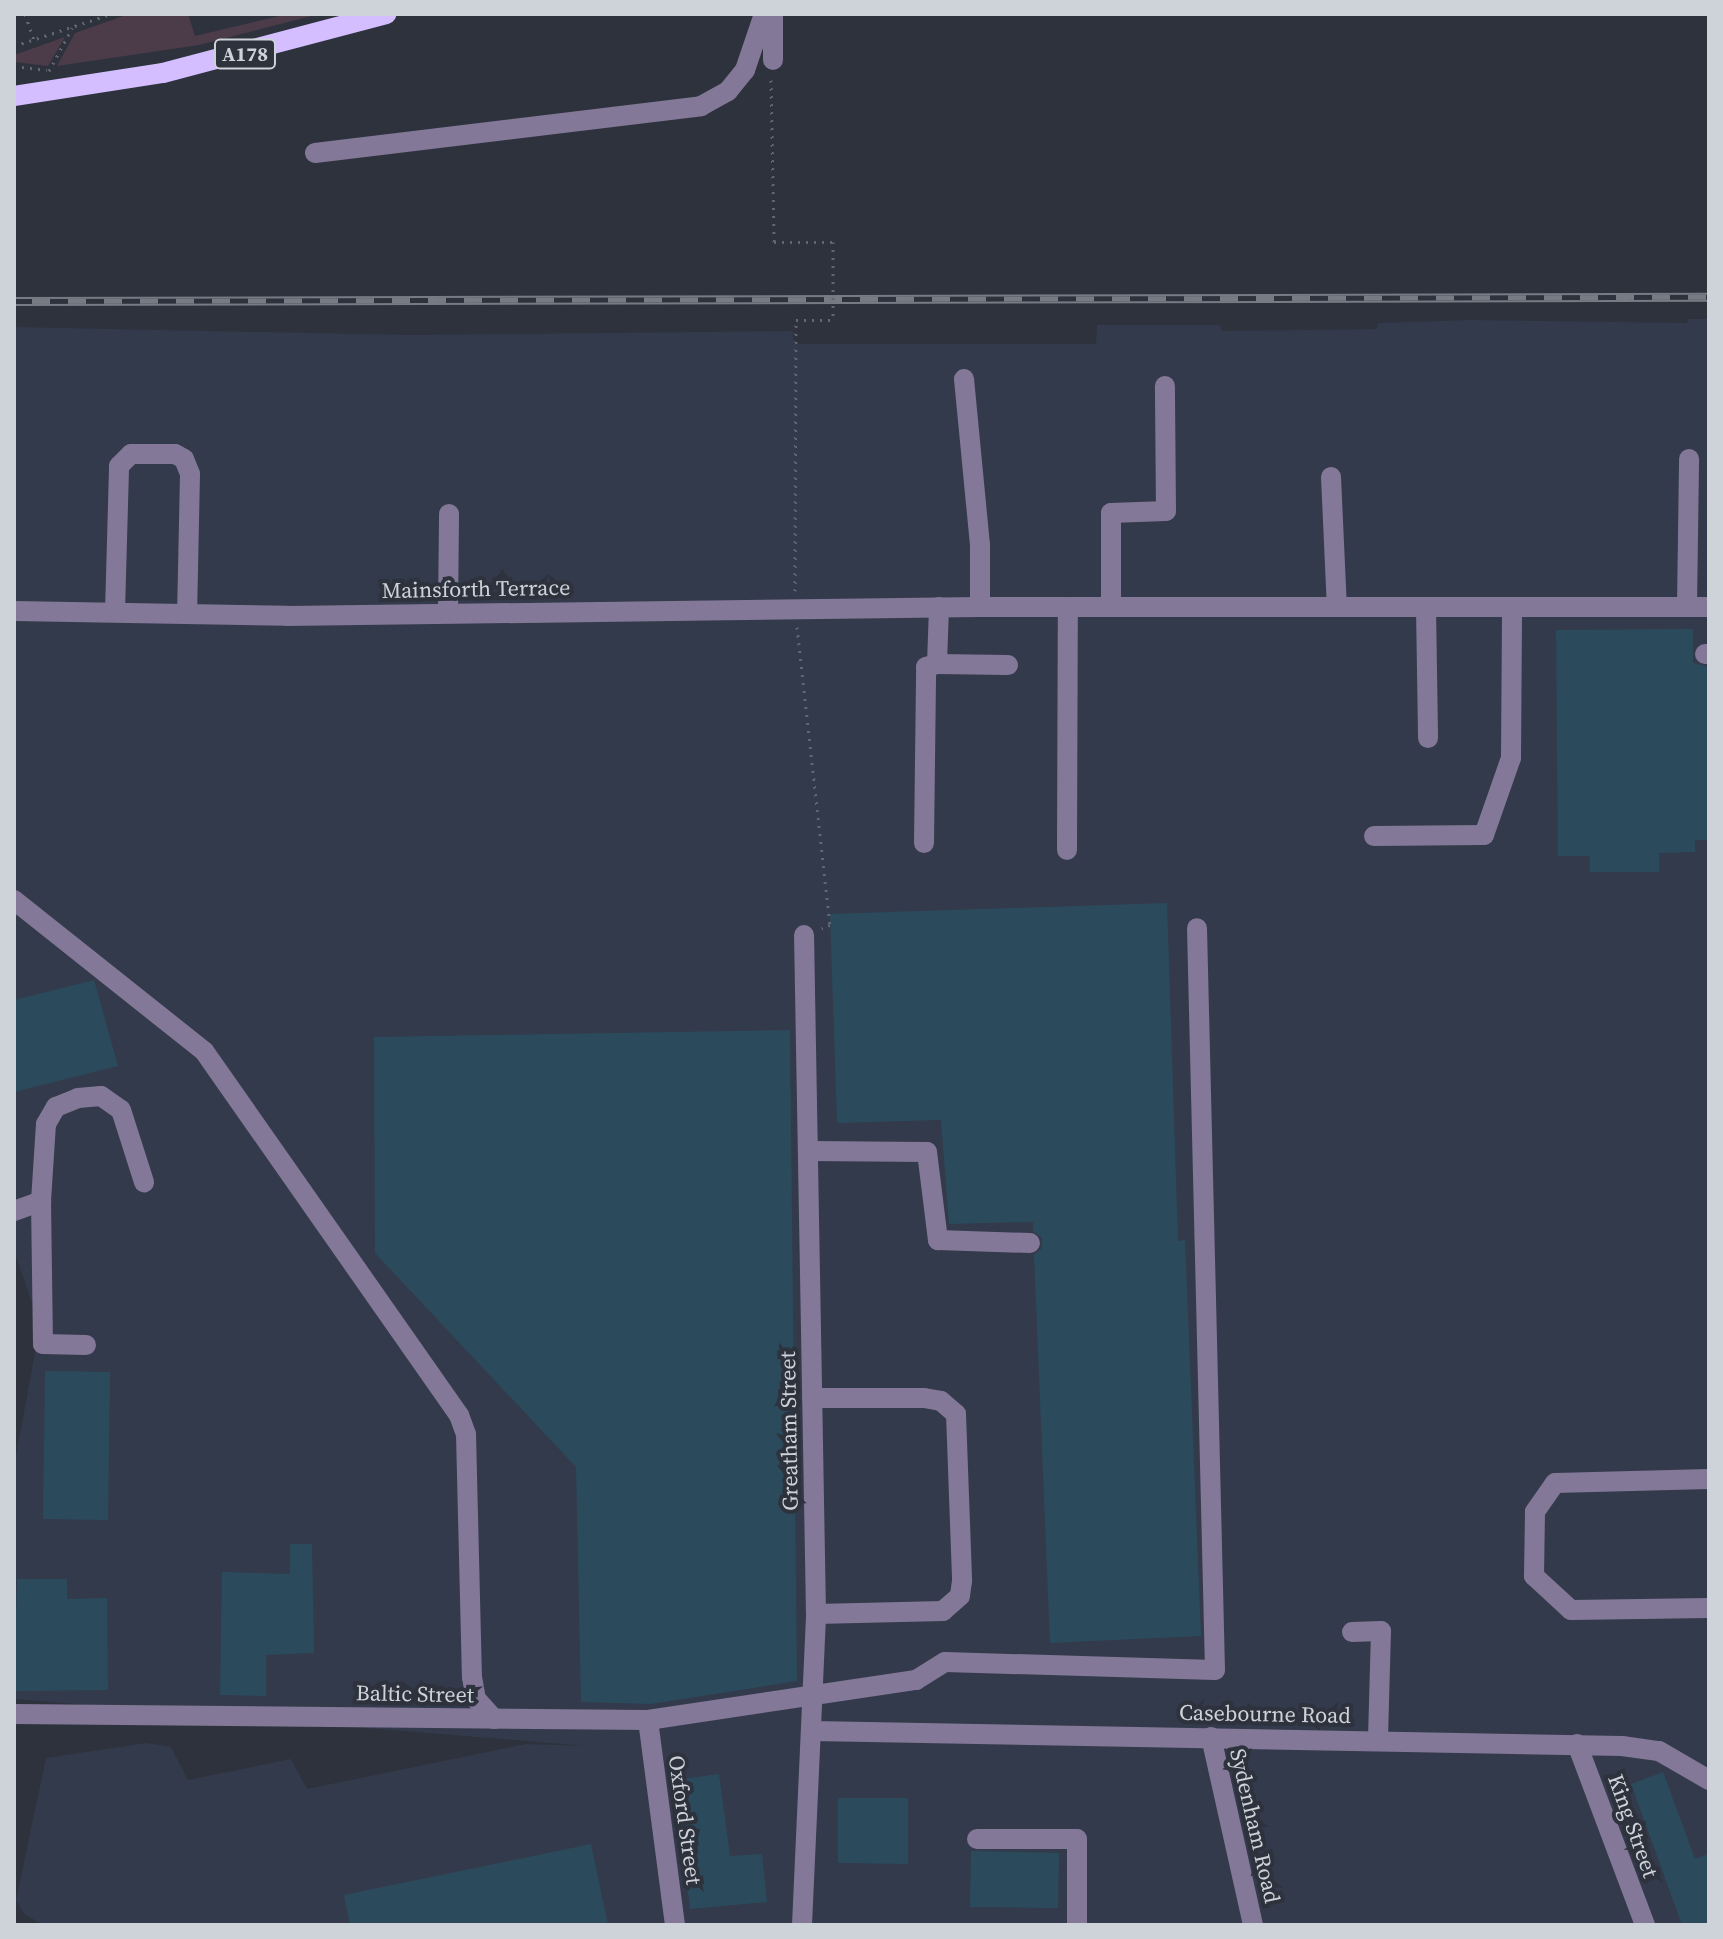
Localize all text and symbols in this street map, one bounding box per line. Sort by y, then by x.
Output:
road number: A178 [213,38,277,70]
street label: Mainsforth Terrace [381,574,571,604]
street label: Greatham Street [774,1351,804,1511]
street label: Baltic Street [356,1680,474,1708]
street label: Casebourne Road [1179,1699,1351,1729]
street label: Sydenham Road [1224,1746,1286,1906]
street label: Oxford Street [663,1754,707,1886]
street label: King Street [1602,1771,1664,1881]

